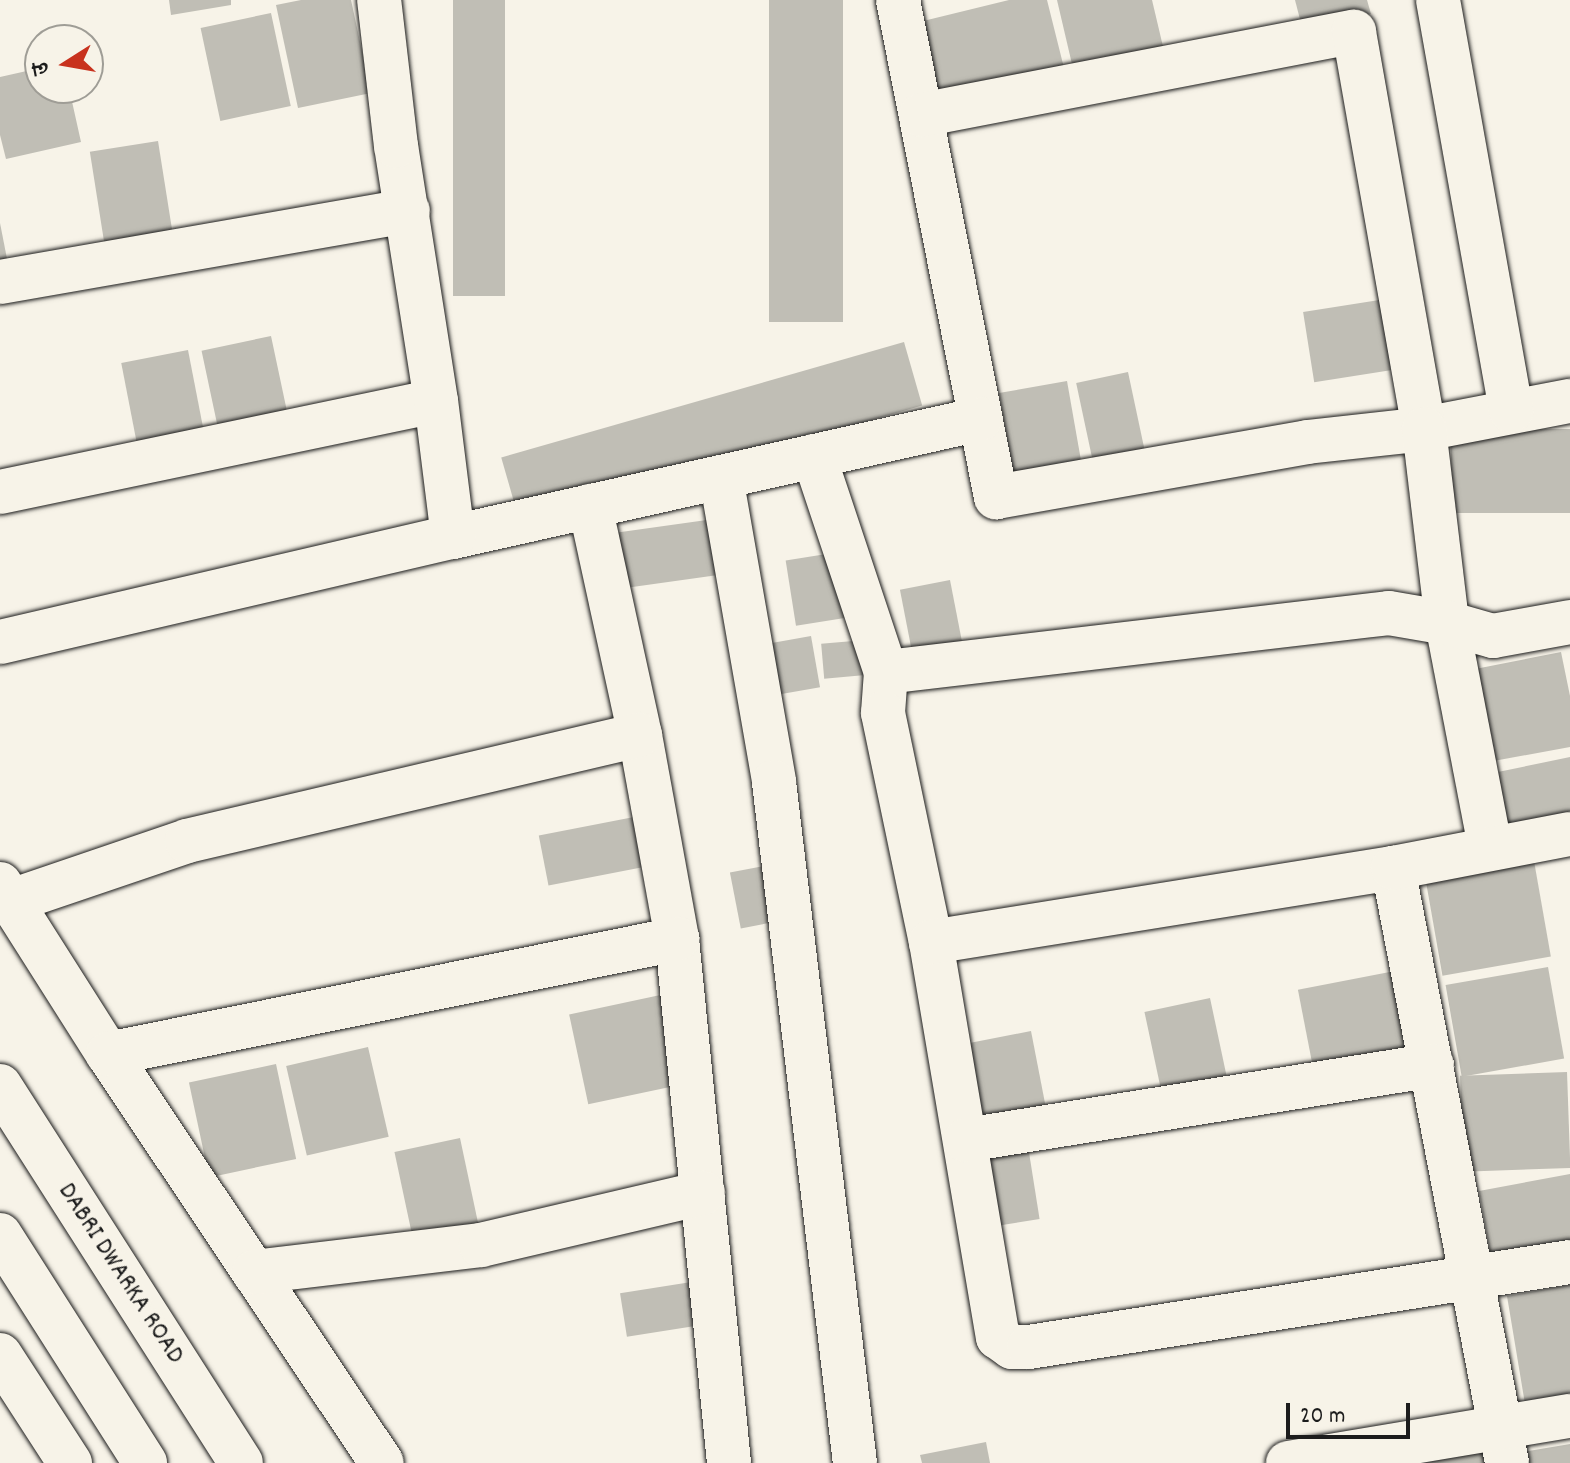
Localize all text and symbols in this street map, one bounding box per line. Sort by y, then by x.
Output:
north arrow [24,24,104,104]
text: उ [26,59,58,77]
street label: DABRI DWARKA ROAD [50,1178,190,1370]
scale bar [1290,1387,1414,1437]
text: 20 m [1300,1400,1346,1434]

